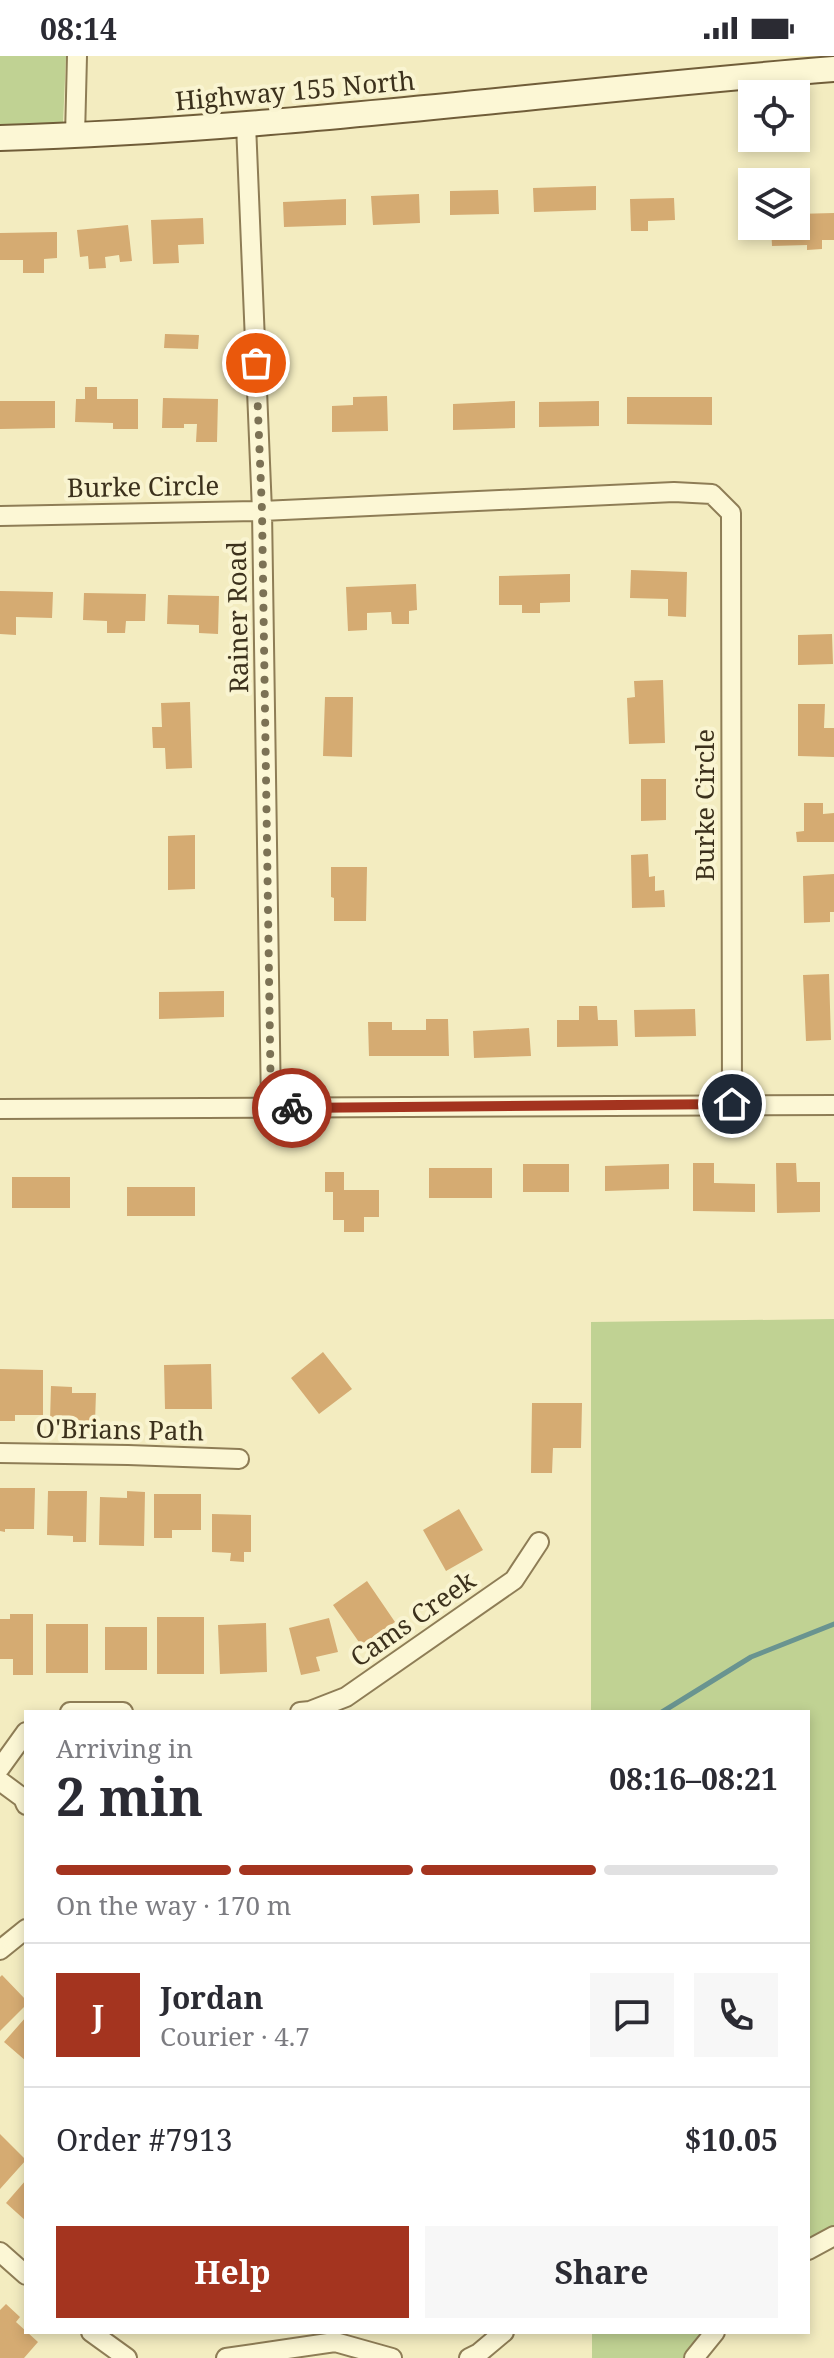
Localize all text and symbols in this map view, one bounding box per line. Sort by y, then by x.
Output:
text: 08:14 [40,8,117,49]
street label: Highway 155 North [174,62,416,118]
map controls [738,80,810,240]
button: locate [738,80,810,152]
button: layers [738,168,810,240]
pin [222,329,290,397]
icon: bag [234,341,278,385]
street label: Burke Circle [66,467,219,505]
street label: Rainer Road [218,541,256,694]
street label: Burke Circle [686,729,722,881]
courier [252,1068,332,1148]
pin [698,1070,766,1138]
icon: home [710,1082,754,1126]
icon: bike [270,1086,314,1130]
street label: O'Brians Path [35,1410,205,1448]
street label: Cams Creek [343,1561,483,1674]
text: Arriving in [56,1730,193,1766]
text: 08:16–08:21 [609,1758,778,1799]
text: 2 min [56,1760,203,1831]
text: On the way · 170 m [56,1887,291,1923]
button: chat [590,1973,674,2057]
button: phone [694,1973,778,2057]
text: Jordan [160,1977,263,2018]
text: J [92,1995,104,2036]
text: Courier · 4.7 [160,2018,310,2054]
text: Order #7913 [56,2119,233,2160]
text: $10.05 [684,2119,778,2160]
button: Help [56,2226,409,2318]
button: Share [425,2226,778,2318]

